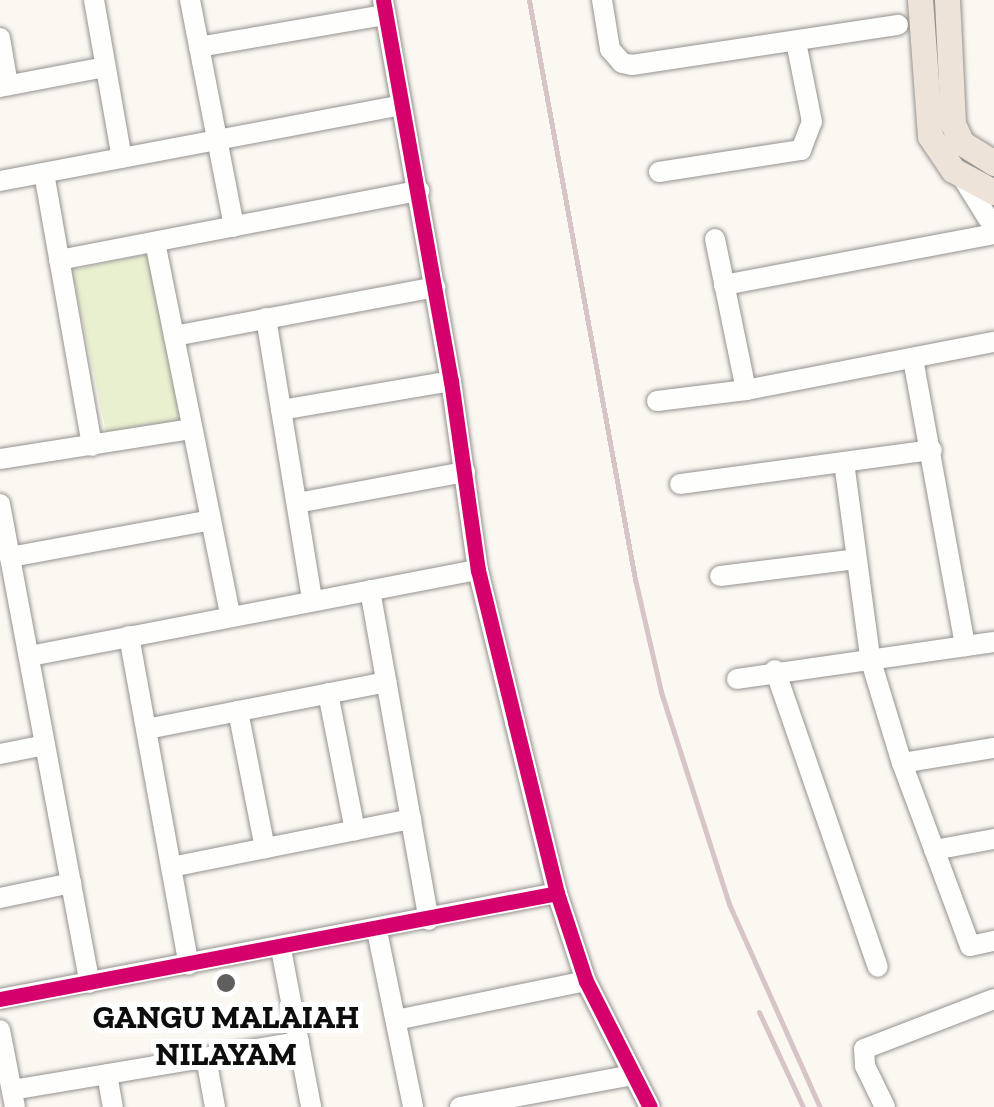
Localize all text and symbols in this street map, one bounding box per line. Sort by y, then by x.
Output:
marker: GANGU MALAIAH NILAYAM [215,972,237,994]
place label: GANGU MALAIAH NILAYAM [93,999,359,1074]

